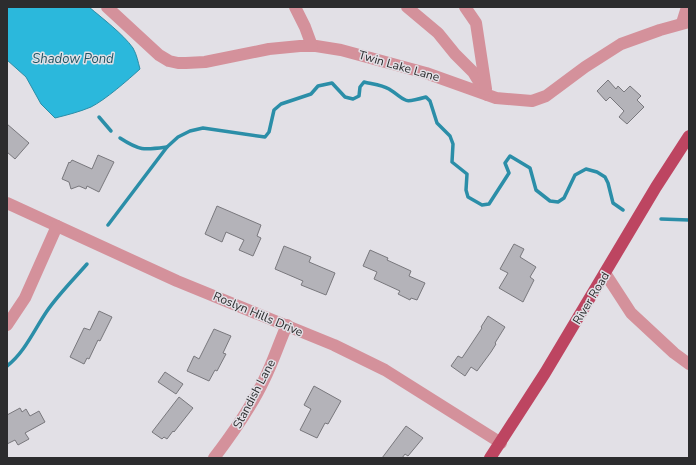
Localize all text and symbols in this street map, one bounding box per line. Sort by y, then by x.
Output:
street label: Twin Lake Lane [357,47,441,85]
water label: Shadow Pond [32,50,114,68]
street label: River Road [569,269,613,327]
street label: Roslyn Hills Drive [211,288,305,340]
street label: Standish Lane [229,357,279,431]

